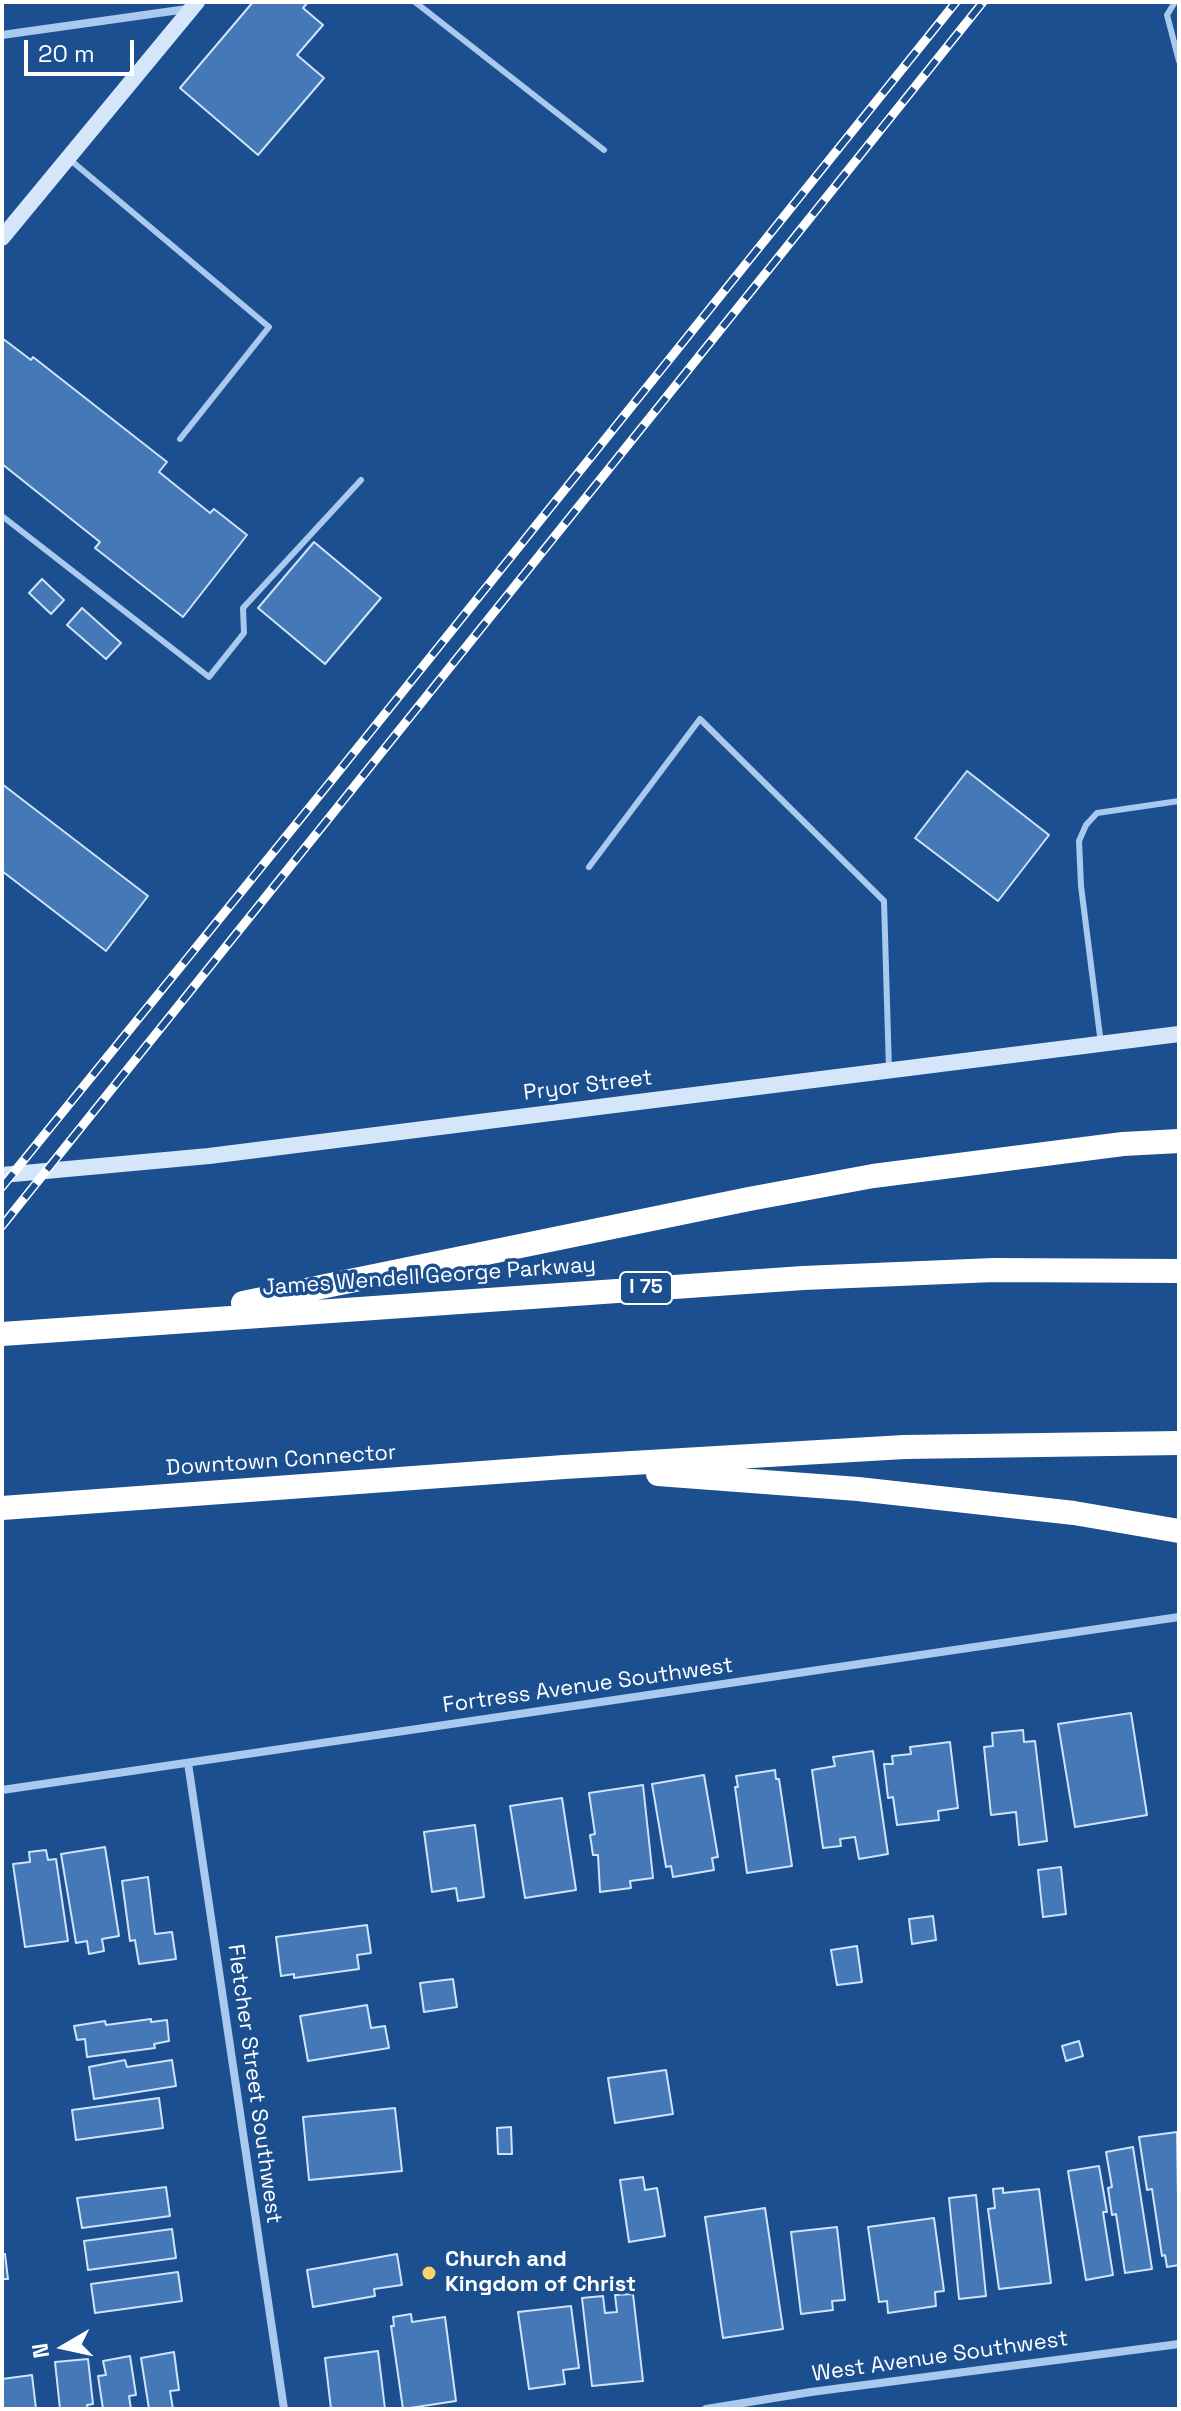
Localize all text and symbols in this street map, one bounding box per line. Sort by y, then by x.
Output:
scale bar [28,24,138,74]
text: 20 m [38,38,95,69]
street label: Pryor Street [522,1065,654,1107]
street label: James Wendell George Parkway [261,1252,597,1302]
road number: I 75 [620,1272,672,1304]
street label: Downtown Connector [165,1440,397,1482]
street label: Fortress Avenue Southwest [441,1653,735,1719]
street label: Fletcher Street Southwest [221,1943,287,2225]
place label: Church and Kingdom of Christ [445,2247,636,2298]
marker: Church and Kingdom of Christ [420,2264,438,2282]
north arrow [24,2307,104,2387]
street label: West Avenue Southwest [810,2326,1070,2388]
text: N [25,2341,55,2360]

